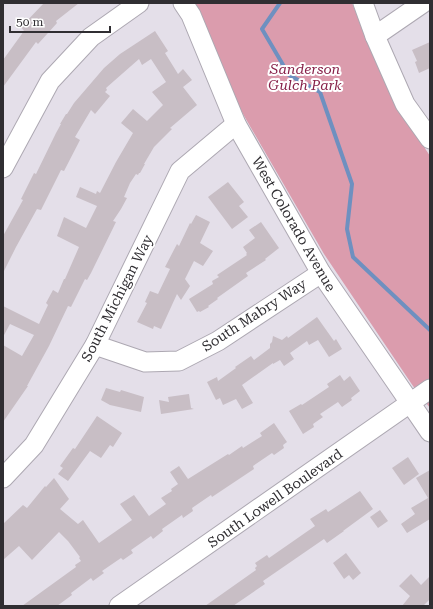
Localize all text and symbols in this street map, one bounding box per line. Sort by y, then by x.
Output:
scale bar [10,8,110,34]
text: 50 m [16,15,43,29]
park label: Sanderson Gulch Park [268,61,342,93]
street label: West Colorado Avenue [249,154,339,294]
street label: South Michigan Way [78,231,156,364]
street label: South Mabry Way [199,275,310,355]
street label: South Lowell Boulevard [205,445,345,551]

